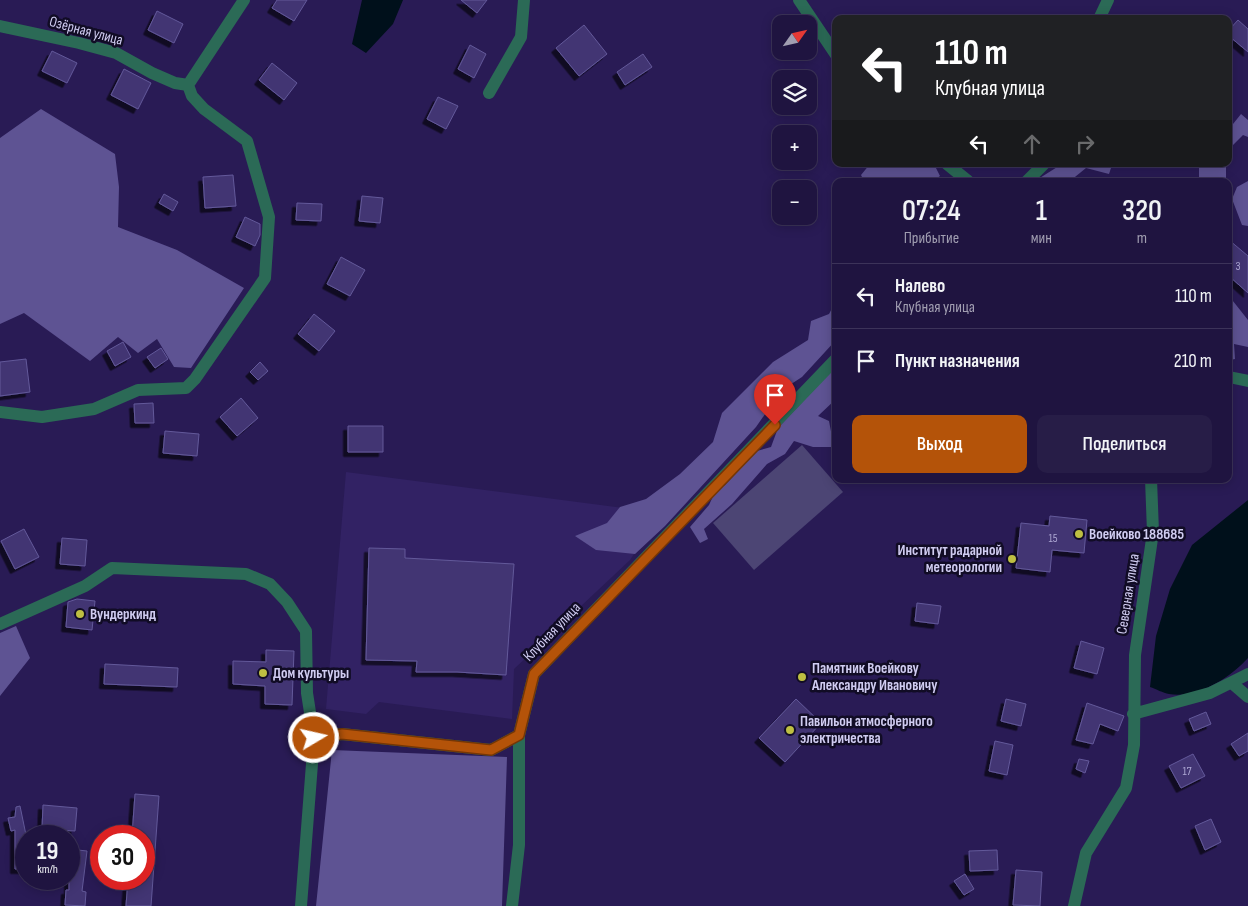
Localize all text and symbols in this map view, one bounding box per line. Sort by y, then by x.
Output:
street label: Озёрная улица [47,12,125,50]
north arrow [772,15,818,60]
map controls [772,15,817,225]
text: 110 m [935,32,1008,75]
icon: left [852,35,917,100]
button: layers [772,70,817,115]
text: Клубная улица [935,75,1045,102]
button: + [772,125,817,170]
icon: left [965,130,993,158]
icon: ahead [1018,130,1046,158]
icon: right [1071,130,1099,158]
button: − [772,180,817,225]
text: 07:24 [902,193,961,229]
text: 1 [1036,193,1047,229]
text: 320 [1122,193,1162,229]
text: Прибытие [904,229,959,248]
text: мин [1031,229,1052,248]
text: m [1137,229,1147,248]
house number: 3 [1235,259,1241,274]
text: Налево [895,275,945,298]
icon: left [852,282,880,310]
text: 110 m [1175,285,1212,308]
text: Клубная улица [895,298,975,317]
icon: arrive [852,347,880,375]
text: Пункт назначения [895,350,1020,373]
text: 210 m [1174,350,1212,373]
pin [754,374,796,425]
icon: arrive [761,381,789,409]
button: Выход [852,415,1027,473]
button: Поделиться [1037,415,1212,473]
place label: Воейково 188685 [1089,525,1184,544]
marker: Воейково 188685 [1073,528,1085,540]
house number: 15 [1048,531,1058,546]
place label: Институт радарной метеорологии [898,541,1002,577]
street label: Северная улица [1112,552,1144,636]
marker: Институт радарной метеорологии [1006,553,1018,565]
street label: Клубная улица [519,598,585,666]
place label: Вундеркинд [90,605,156,624]
marker: Вундеркинд [74,608,86,620]
place label: Памятник Воейкову Александру Ивановичу [811,659,938,695]
place label: Дом культуры [273,664,349,683]
marker: Дом культуры [257,667,269,679]
marker: Памятник Воейкову Александру Ивановичу [796,671,808,683]
position arrow [287,711,339,763]
place label: Павильон атмосферного электричества [800,712,933,748]
marker: Павильон атмосферного электричества [784,724,796,736]
house number: 17 [1183,764,1192,779]
speed limit sign: 30 [90,825,155,890]
text: 19 [37,836,58,867]
text: km/h [37,862,58,877]

